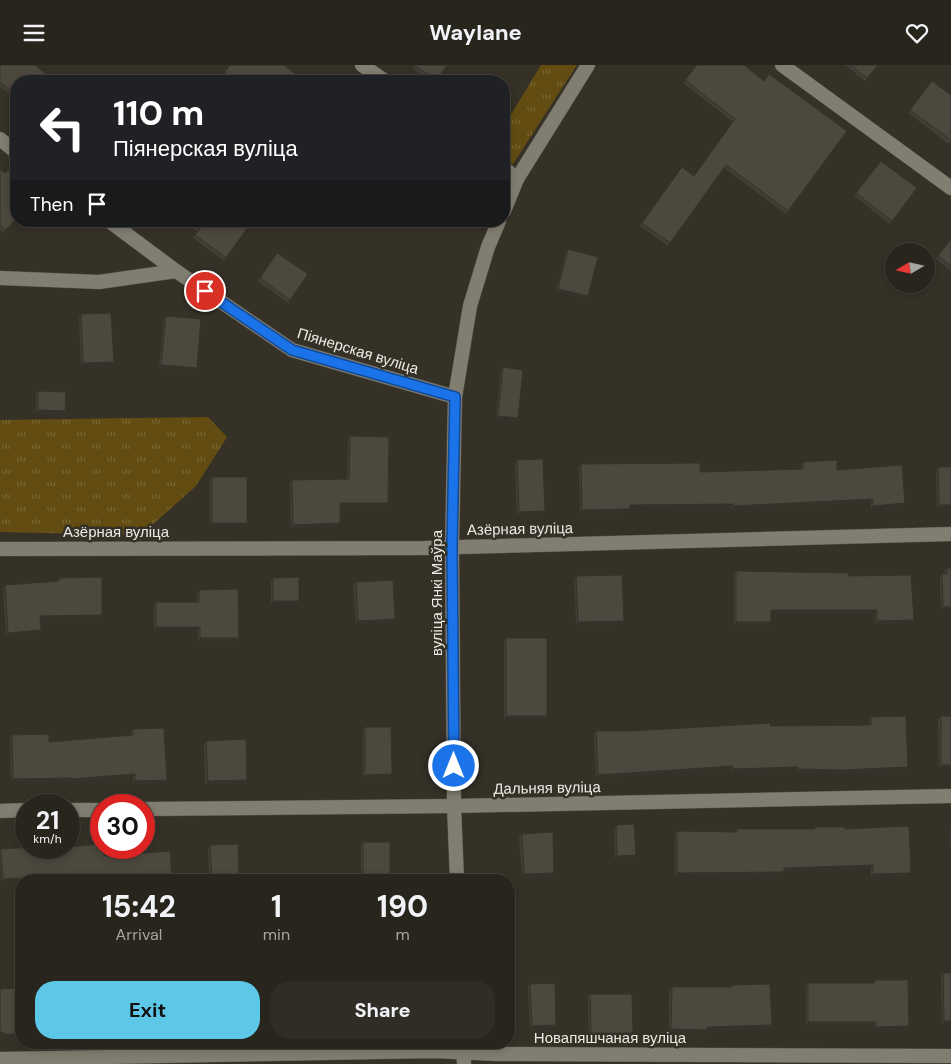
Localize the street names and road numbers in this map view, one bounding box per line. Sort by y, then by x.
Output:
street label: Піянерская вуліца [295,323,422,379]
street label: Азёрная вуліца [467,518,574,540]
street label: Азёрная вуліца [63,522,170,542]
street label: вуліца Янкі Маўра [427,529,447,656]
street label: Дальняя вуліца [493,777,602,799]
street label: Новапяшчаная вуліца [534,1028,687,1048]

